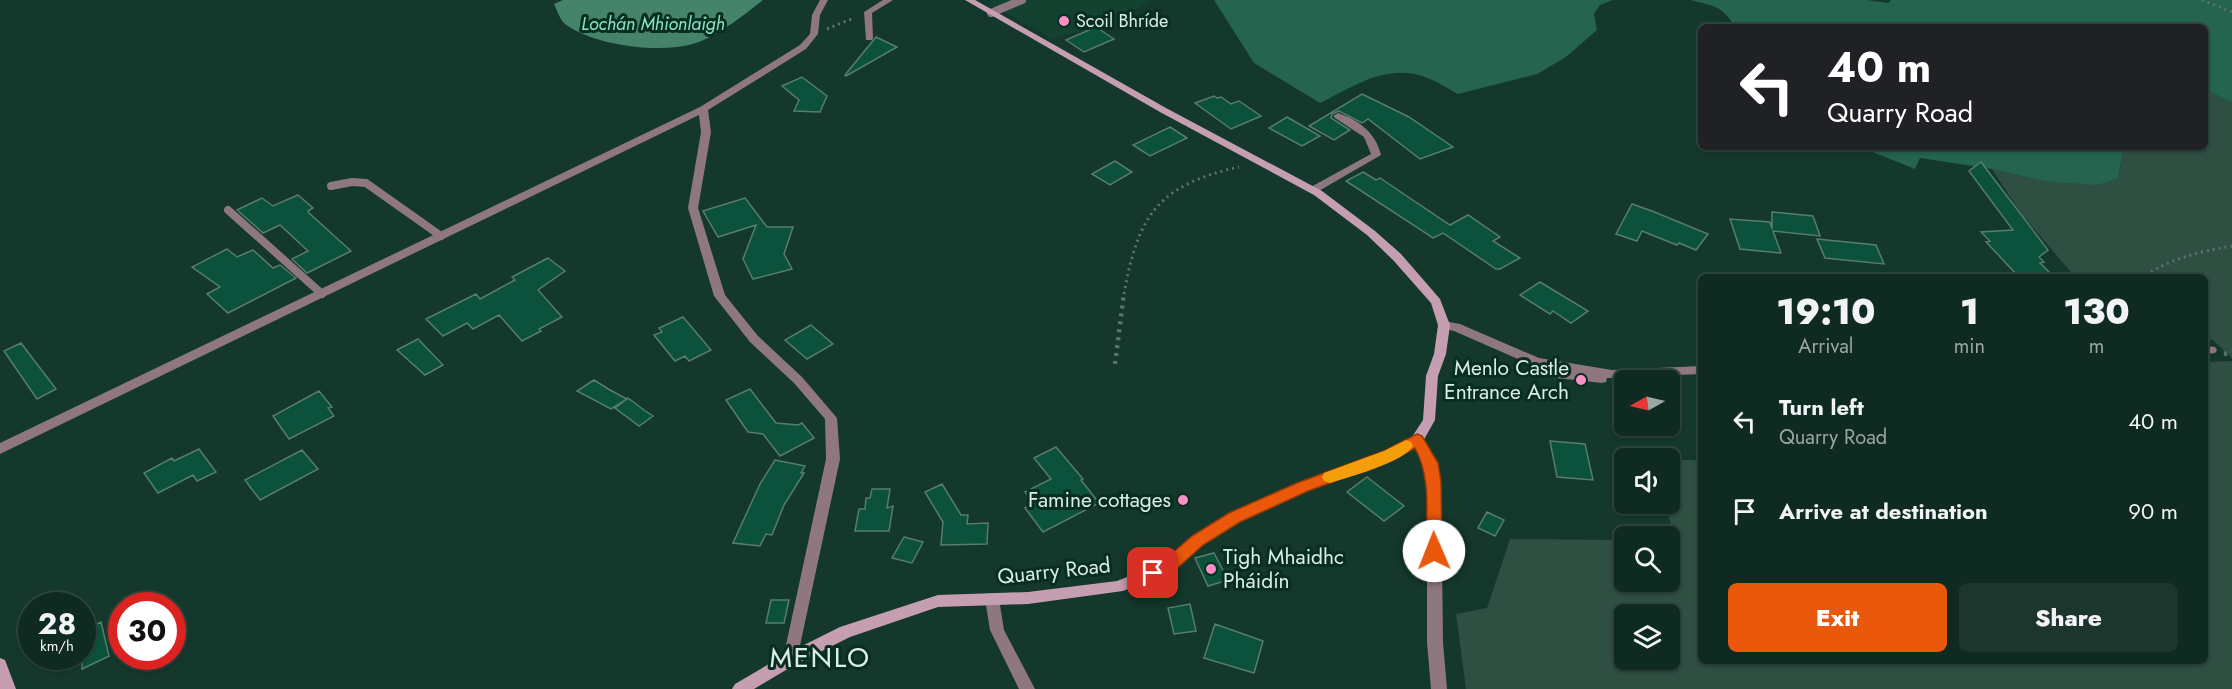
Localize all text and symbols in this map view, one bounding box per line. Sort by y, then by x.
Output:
place label: Scoil Bhríde [1076,8,1168,34]
water label: Lochán Mhionlaigh [581,11,725,37]
marker: Scoil Bhríde [1057,14,1071,28]
text: 40 m [1827,37,1931,98]
icon: left [1728,48,1806,126]
text: Quarry Road [1827,93,1973,132]
text: 19:10 [1776,285,1876,337]
text: 1 [1960,285,1979,337]
text: 130 [2063,285,2130,337]
text: Arrival [1798,332,1853,361]
text: min [1954,332,1985,361]
text: m [2089,332,2104,361]
place label: Menlo Castle Entrance Arch [1444,353,1569,407]
north arrow [1614,370,1680,436]
map controls [1614,370,1680,670]
marker: Menlo Castle Entrance Arch [1574,373,1588,387]
text: Turn left [1779,391,1864,423]
icon: left [1728,405,1761,438]
text: 40 m [2128,405,2178,437]
text: Quarry Road [1779,423,1887,452]
button: sound [1614,448,1680,514]
place label: Famine cottages [1028,485,1171,515]
marker: Famine cottages [1176,493,1190,507]
icon: arrive [1728,495,1761,528]
text: Arrive at destination [1779,495,1988,527]
text: 90 m [2128,495,2178,527]
position arrow [1402,519,1466,583]
button: search [1614,526,1680,592]
place label: Tigh Mhaidhc Pháidín [1223,542,1344,596]
pin [1127,547,1178,598]
street label: Quarry Road [996,550,1112,592]
icon: arrive [1136,556,1169,589]
marker: Tigh Mhaidhc Pháidín [1204,562,1218,576]
button: Exit [1728,583,1947,652]
button: Share [1959,583,2178,652]
speed limit sign: 30 [108,592,186,670]
text: 28 [38,602,76,645]
button: layers [1614,604,1680,670]
text: km/h [40,635,74,657]
district label: MENLO [769,637,871,678]

